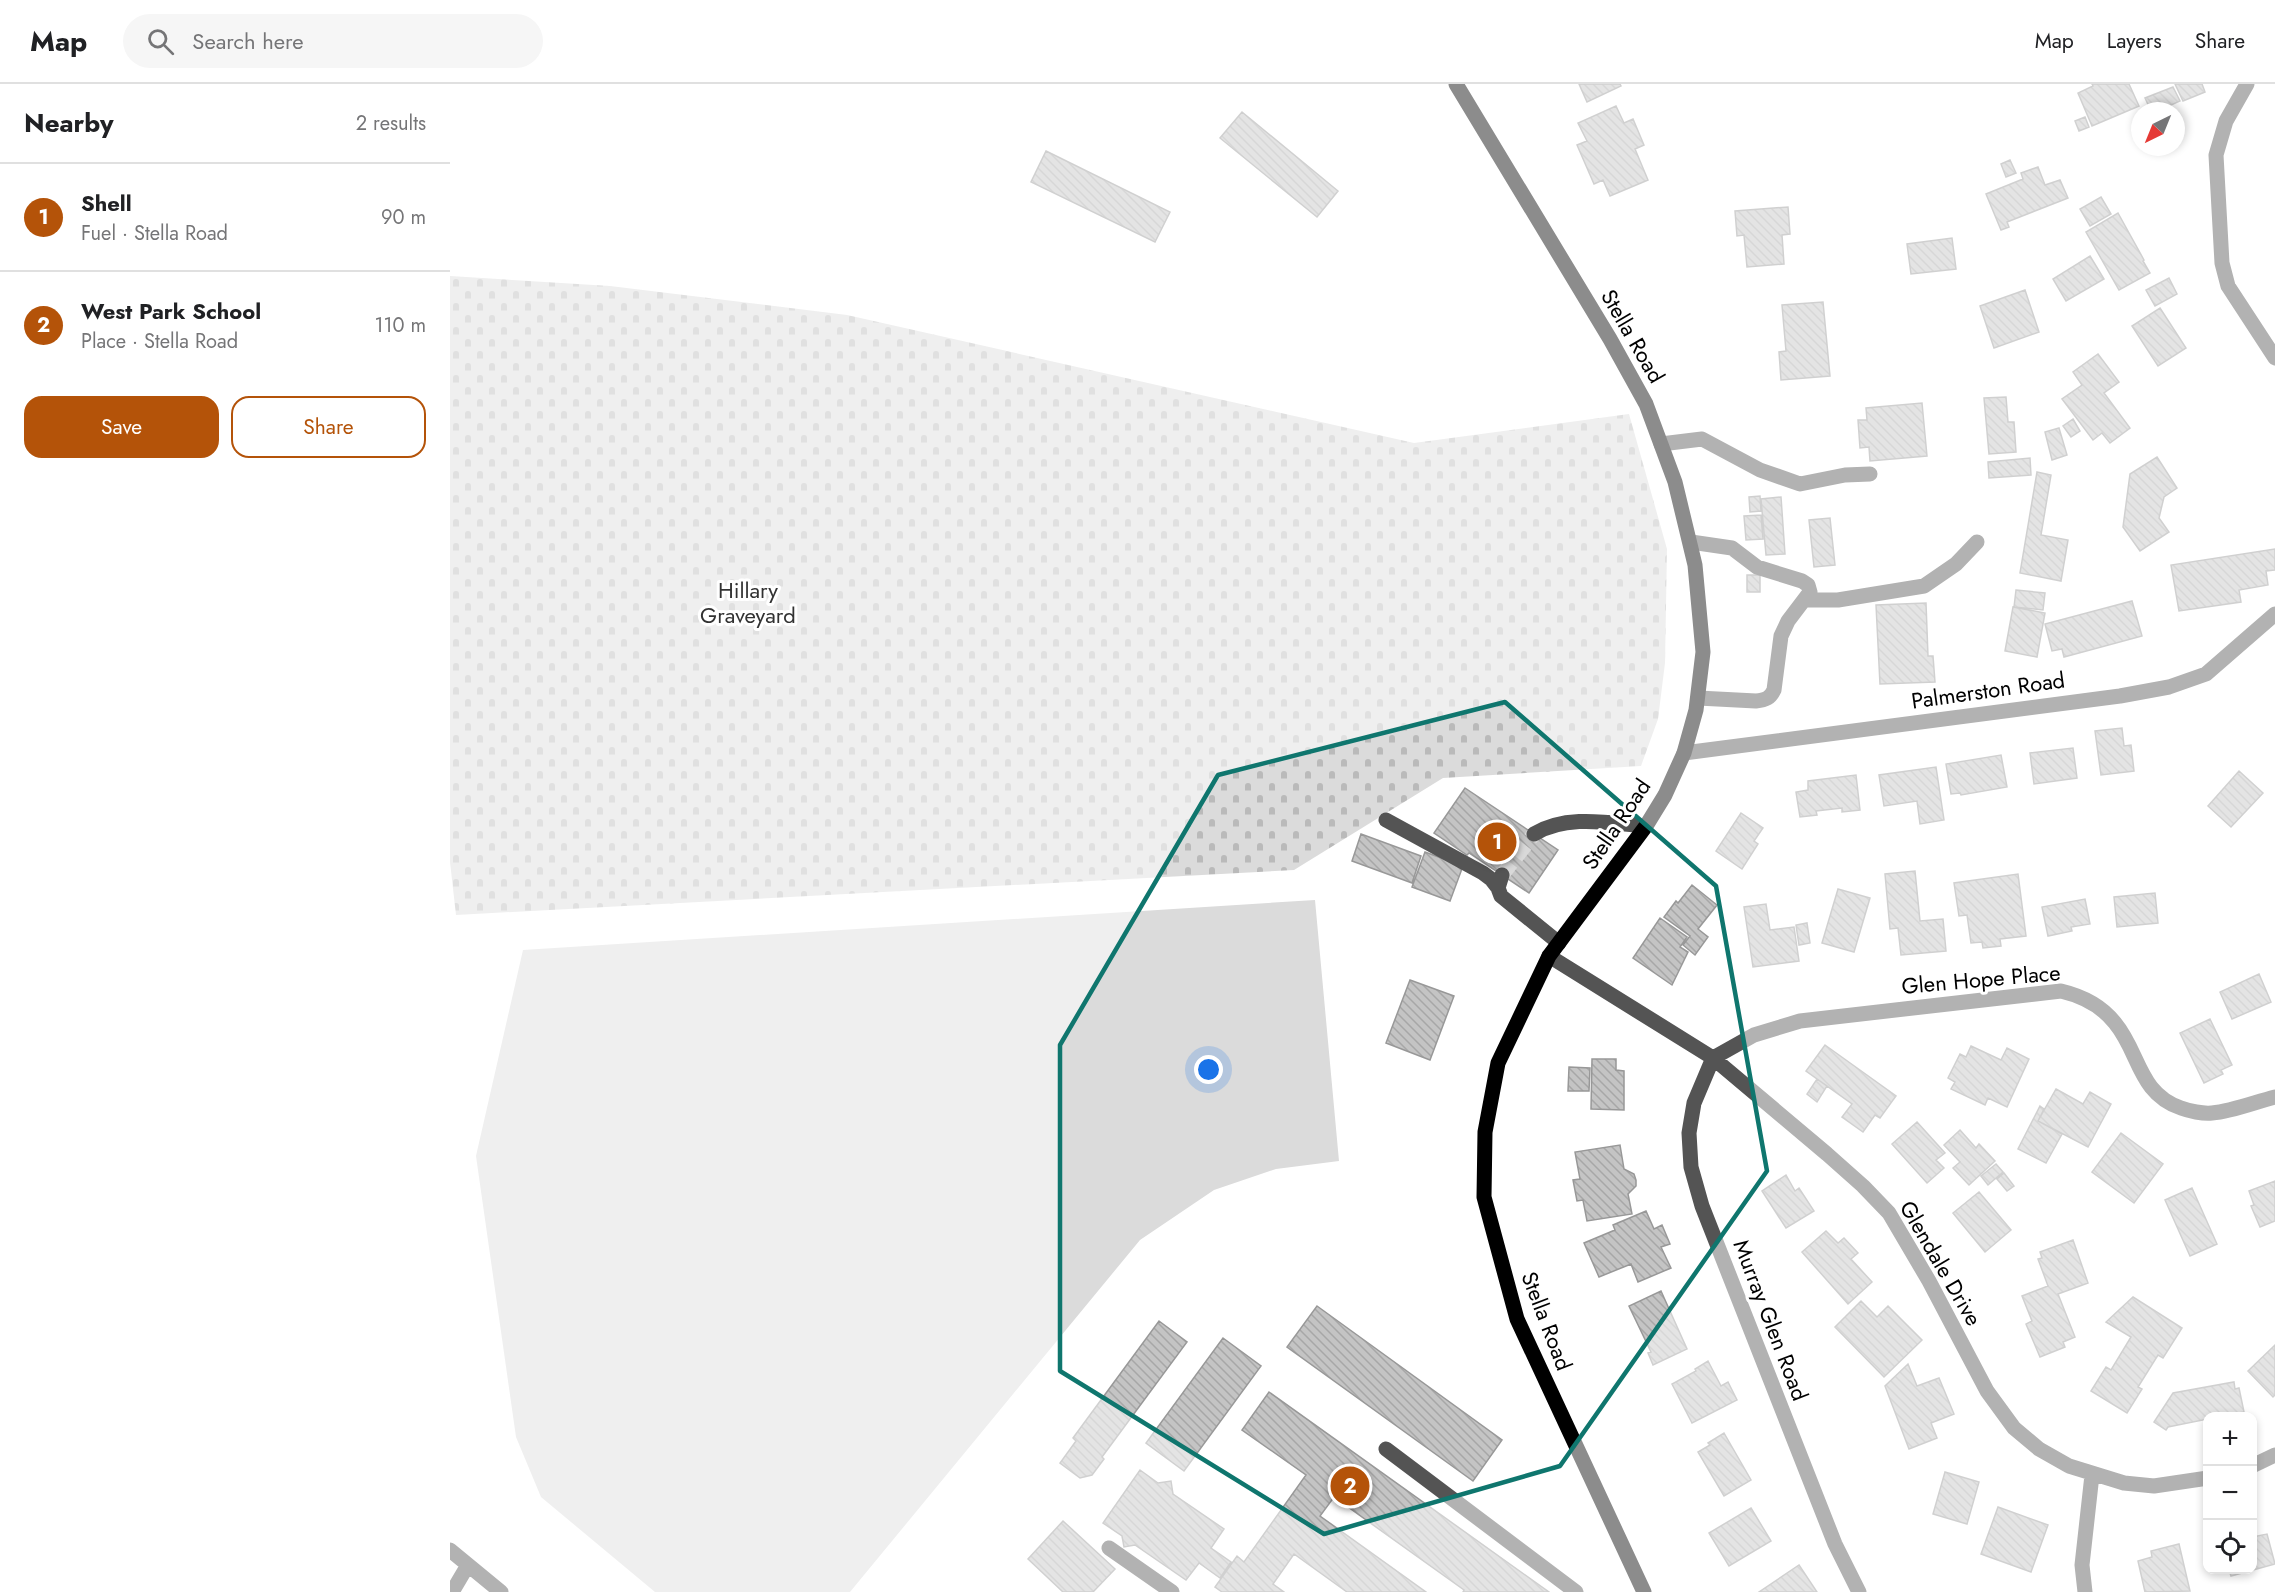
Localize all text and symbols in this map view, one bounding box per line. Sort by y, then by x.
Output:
search box [123,14,543,68]
text: Map [30,21,87,62]
icon: search [144,25,177,58]
text: Search here [192,25,304,57]
text: Map [2035,26,2074,56]
text: Layers [2107,26,2162,56]
text: Share [2195,26,2245,56]
north arrow [2131,102,2185,156]
text: Nearby [24,104,113,142]
text: 2 results [356,109,426,138]
text: Shell [81,187,132,219]
text: 1 [38,203,49,232]
text: 90 m [381,203,426,232]
text: Fuel · Stella Road [81,219,228,248]
street label: Stella Road [1593,283,1673,389]
text: West Park School [81,295,261,327]
text: 2 [37,311,50,340]
text: 110 m [374,311,426,340]
text: Place · Stella Road [81,327,238,356]
button: Save [24,396,219,458]
button: Share [231,396,426,458]
park label: Hillary Graveyard [700,574,796,631]
street label: Palmerston Road [1909,663,2067,717]
street label: Stella Road [1574,772,1658,876]
pin: 1 [1478,820,1516,864]
street label: Glen Hope Place [1900,956,2062,1002]
your location [1194,1055,1223,1084]
street label: Glendale Drive [1892,1194,1990,1332]
street label: Murray Glen Road [1726,1235,1816,1405]
street label: Stella Road [1514,1267,1580,1375]
map controls [2203,1412,2257,1574]
button: + [2203,1412,2257,1466]
pin: 2 [1330,1464,1370,1508]
button: − [2203,1466,2257,1520]
button: locate [2203,1520,2257,1574]

